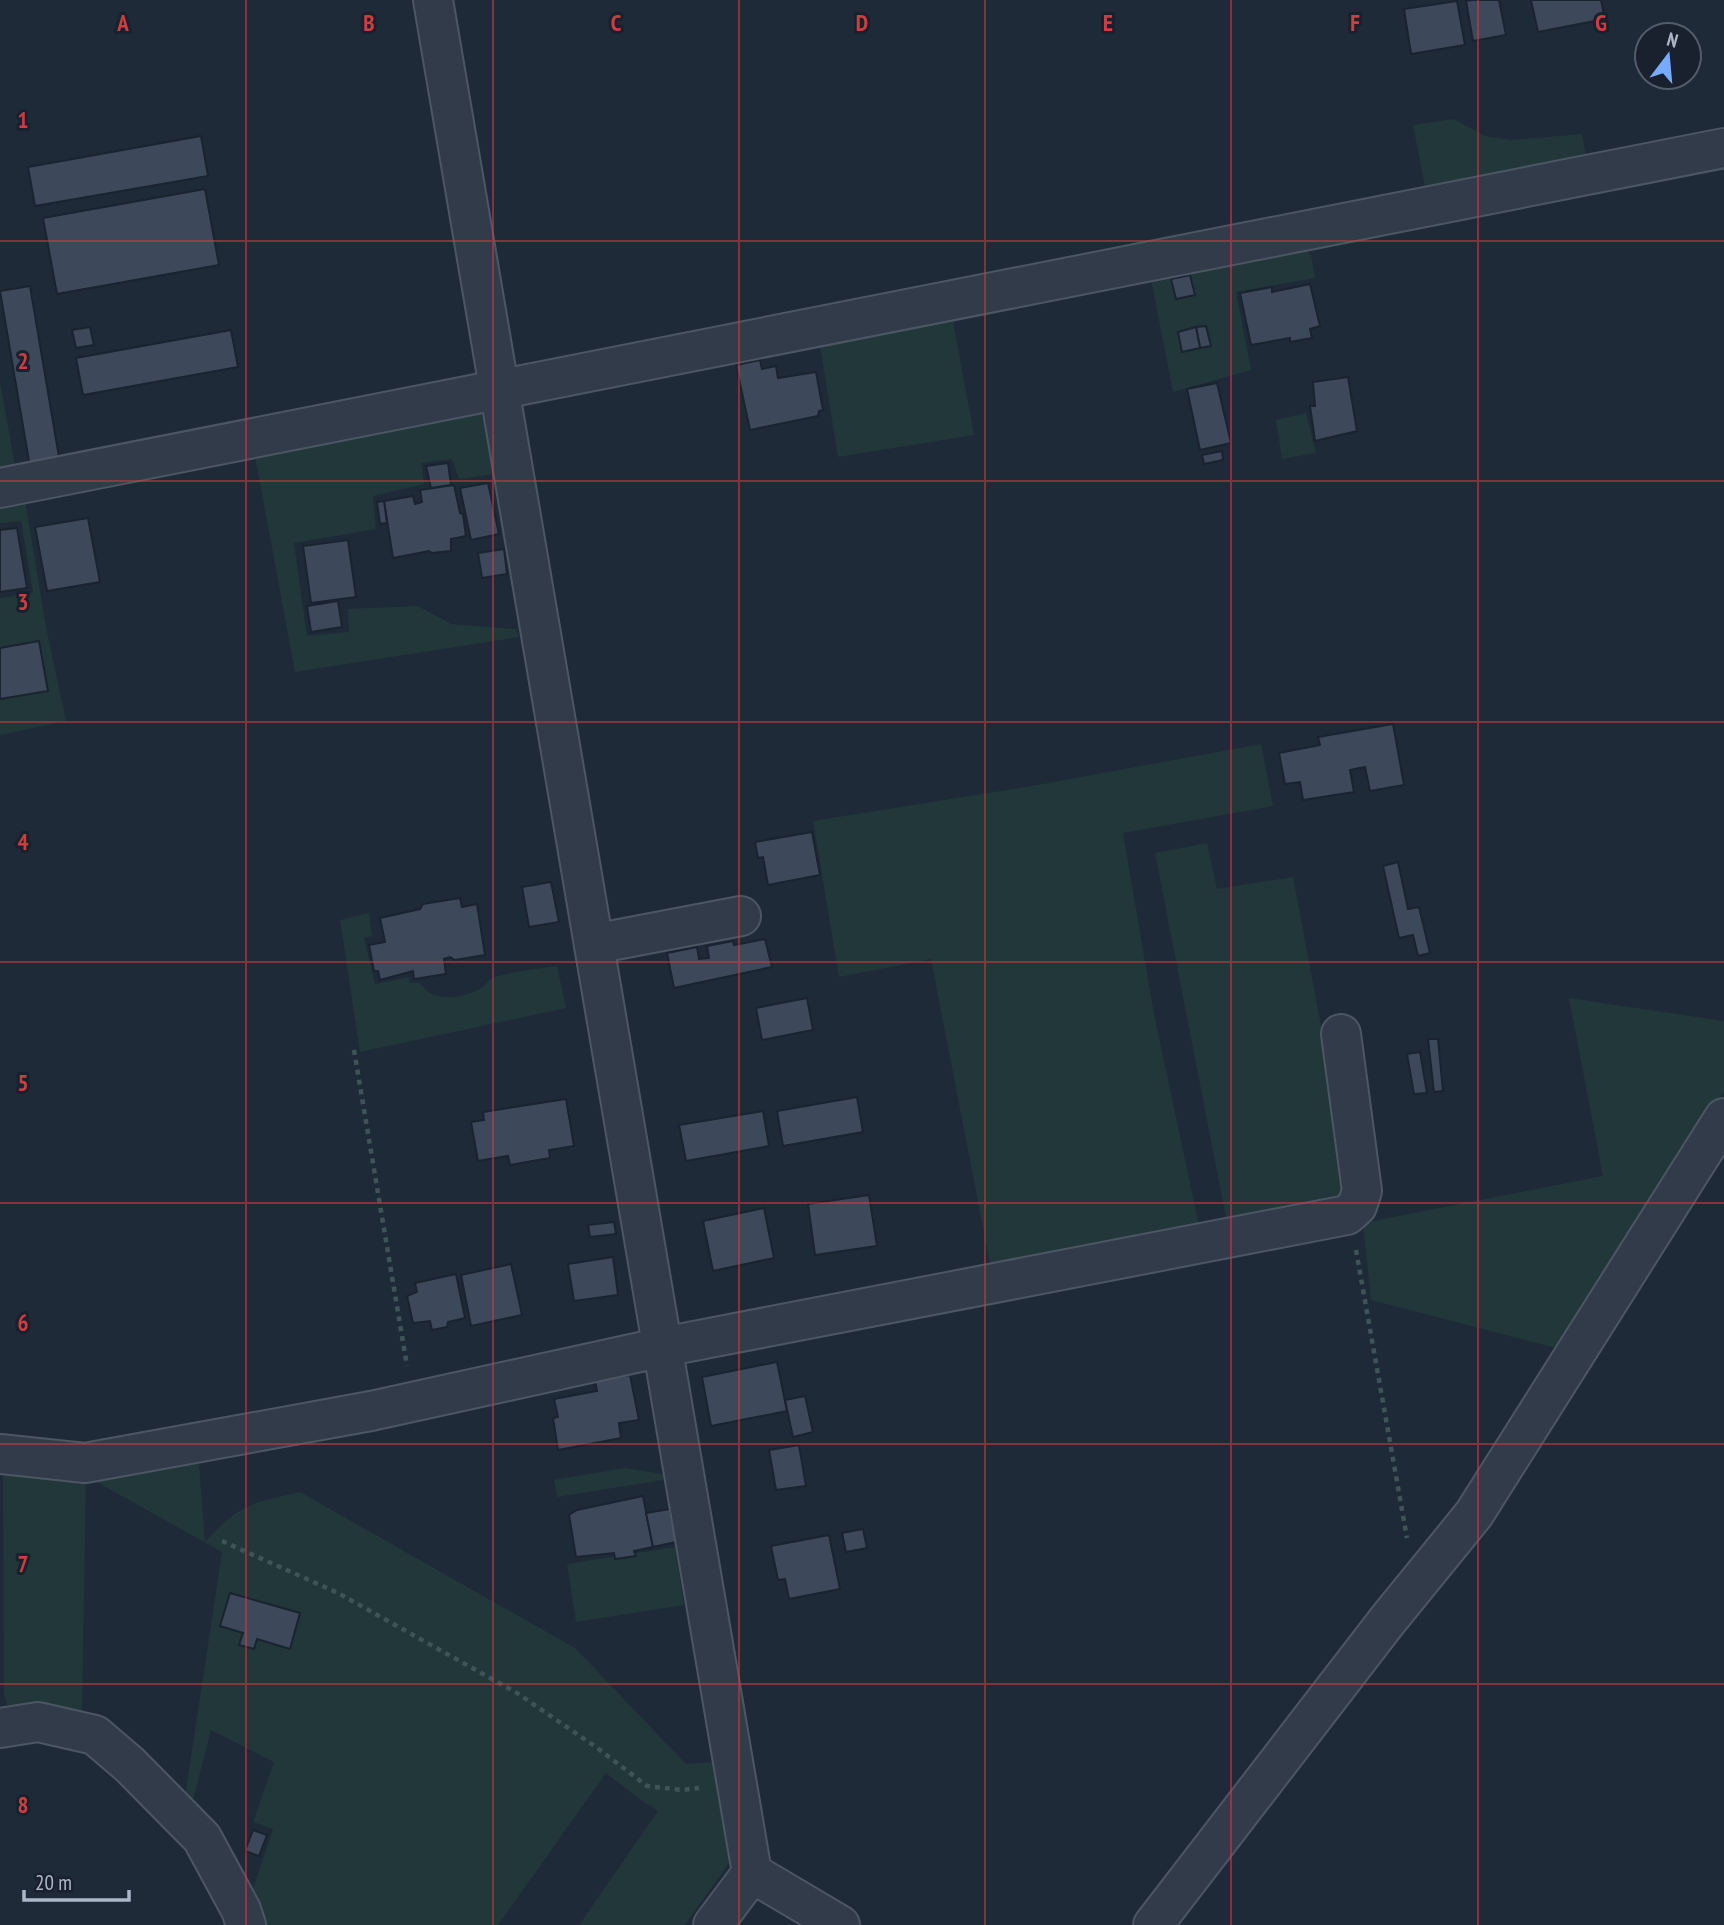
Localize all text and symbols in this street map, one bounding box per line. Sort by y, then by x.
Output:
text: A [116,8,129,37]
text: B [363,8,375,37]
text: C [611,8,622,37]
text: D [856,8,868,37]
text: E [1103,8,1113,37]
text: F [1350,8,1360,37]
text: G [1595,8,1607,37]
north arrow [1633,21,1703,91]
text: N [1664,27,1681,53]
text: 1 [18,105,29,134]
text: 2 [18,346,29,375]
text: 3 [18,587,29,616]
text: 4 [18,827,29,856]
text: 5 [18,1068,29,1097]
text: 6 [18,1308,29,1337]
text: 7 [18,1549,29,1578]
text: 8 [18,1790,29,1819]
scale bar [24,1858,130,1902]
text: 20 m [35,1869,72,1896]

